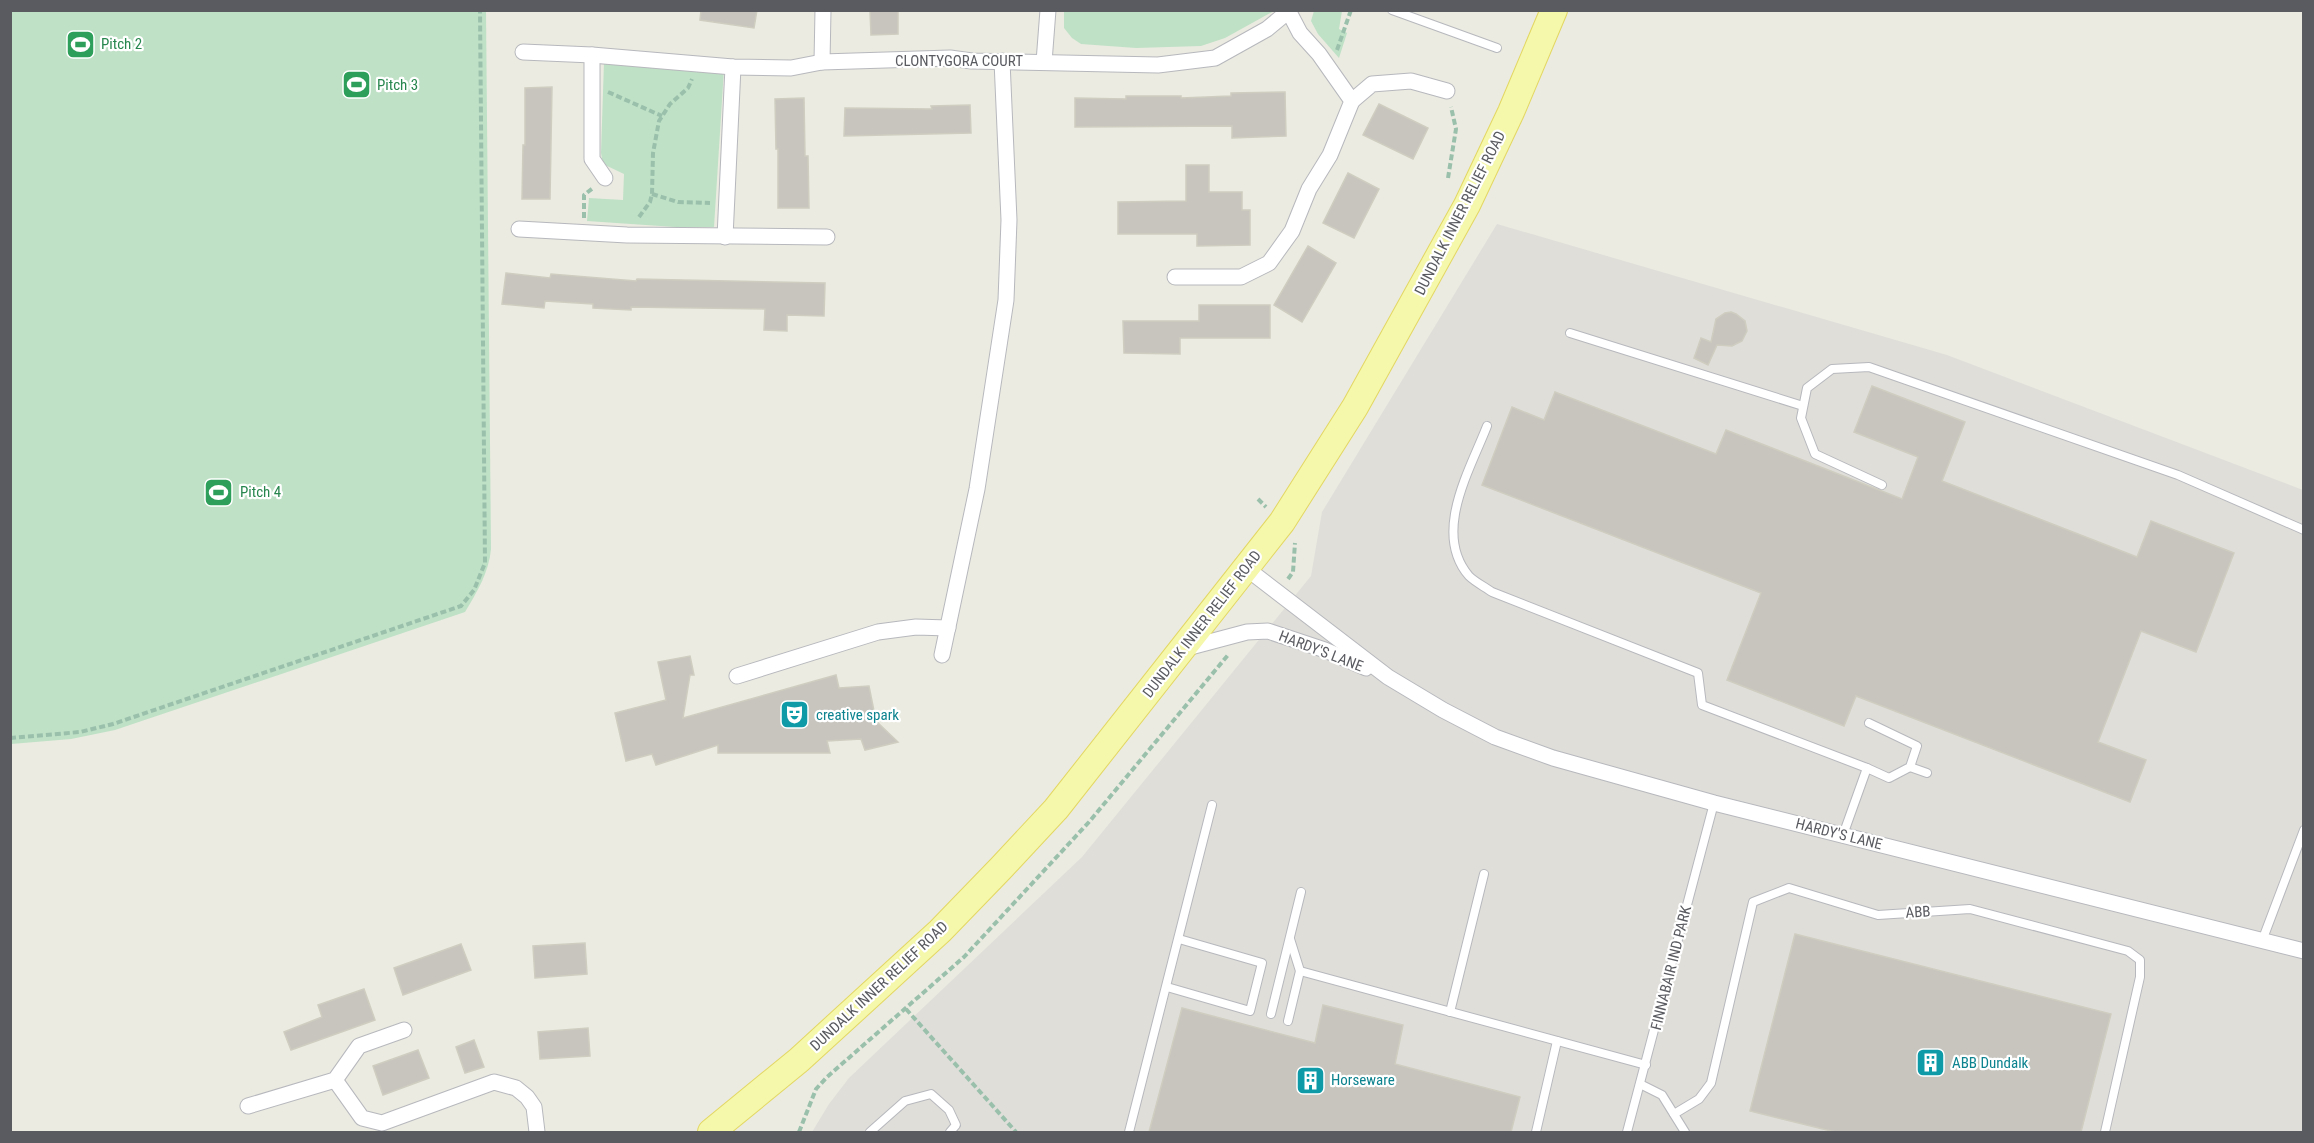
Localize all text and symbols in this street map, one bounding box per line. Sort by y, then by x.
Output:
sports icon: Pitch 2 [64,28,96,60]
place label: Pitch 2 [101,35,142,53]
street label: CLONTYGORA COURT [895,52,1023,70]
sports icon: Pitch 3 [340,69,372,101]
place label: Pitch 3 [377,76,418,94]
street label: DUNDALK INNER RELIEF ROAD [1411,128,1509,298]
sports icon: Pitch 4 [203,476,235,508]
place label: Pitch 4 [240,483,281,501]
street label: DUNDALK INNER RELIEF ROAD [1139,547,1265,701]
street label: HARDY'S LANE [1276,627,1366,675]
theatre icon: creative spark [779,699,811,731]
place label: creative spark [816,706,899,724]
street label: HARDY'S LANE [1794,815,1884,853]
street label: ABB [1905,902,1931,922]
street label: FINNABAIR IND PARK [1647,903,1695,1032]
street label: DUNDALK INNER RELIEF ROAD [806,917,952,1055]
building icon: ABB Dundalk [1915,1047,1947,1079]
place label: ABB Dundalk [1952,1054,2029,1072]
building icon: Horseware [1294,1064,1326,1096]
place label: Horseware [1331,1071,1395,1089]

